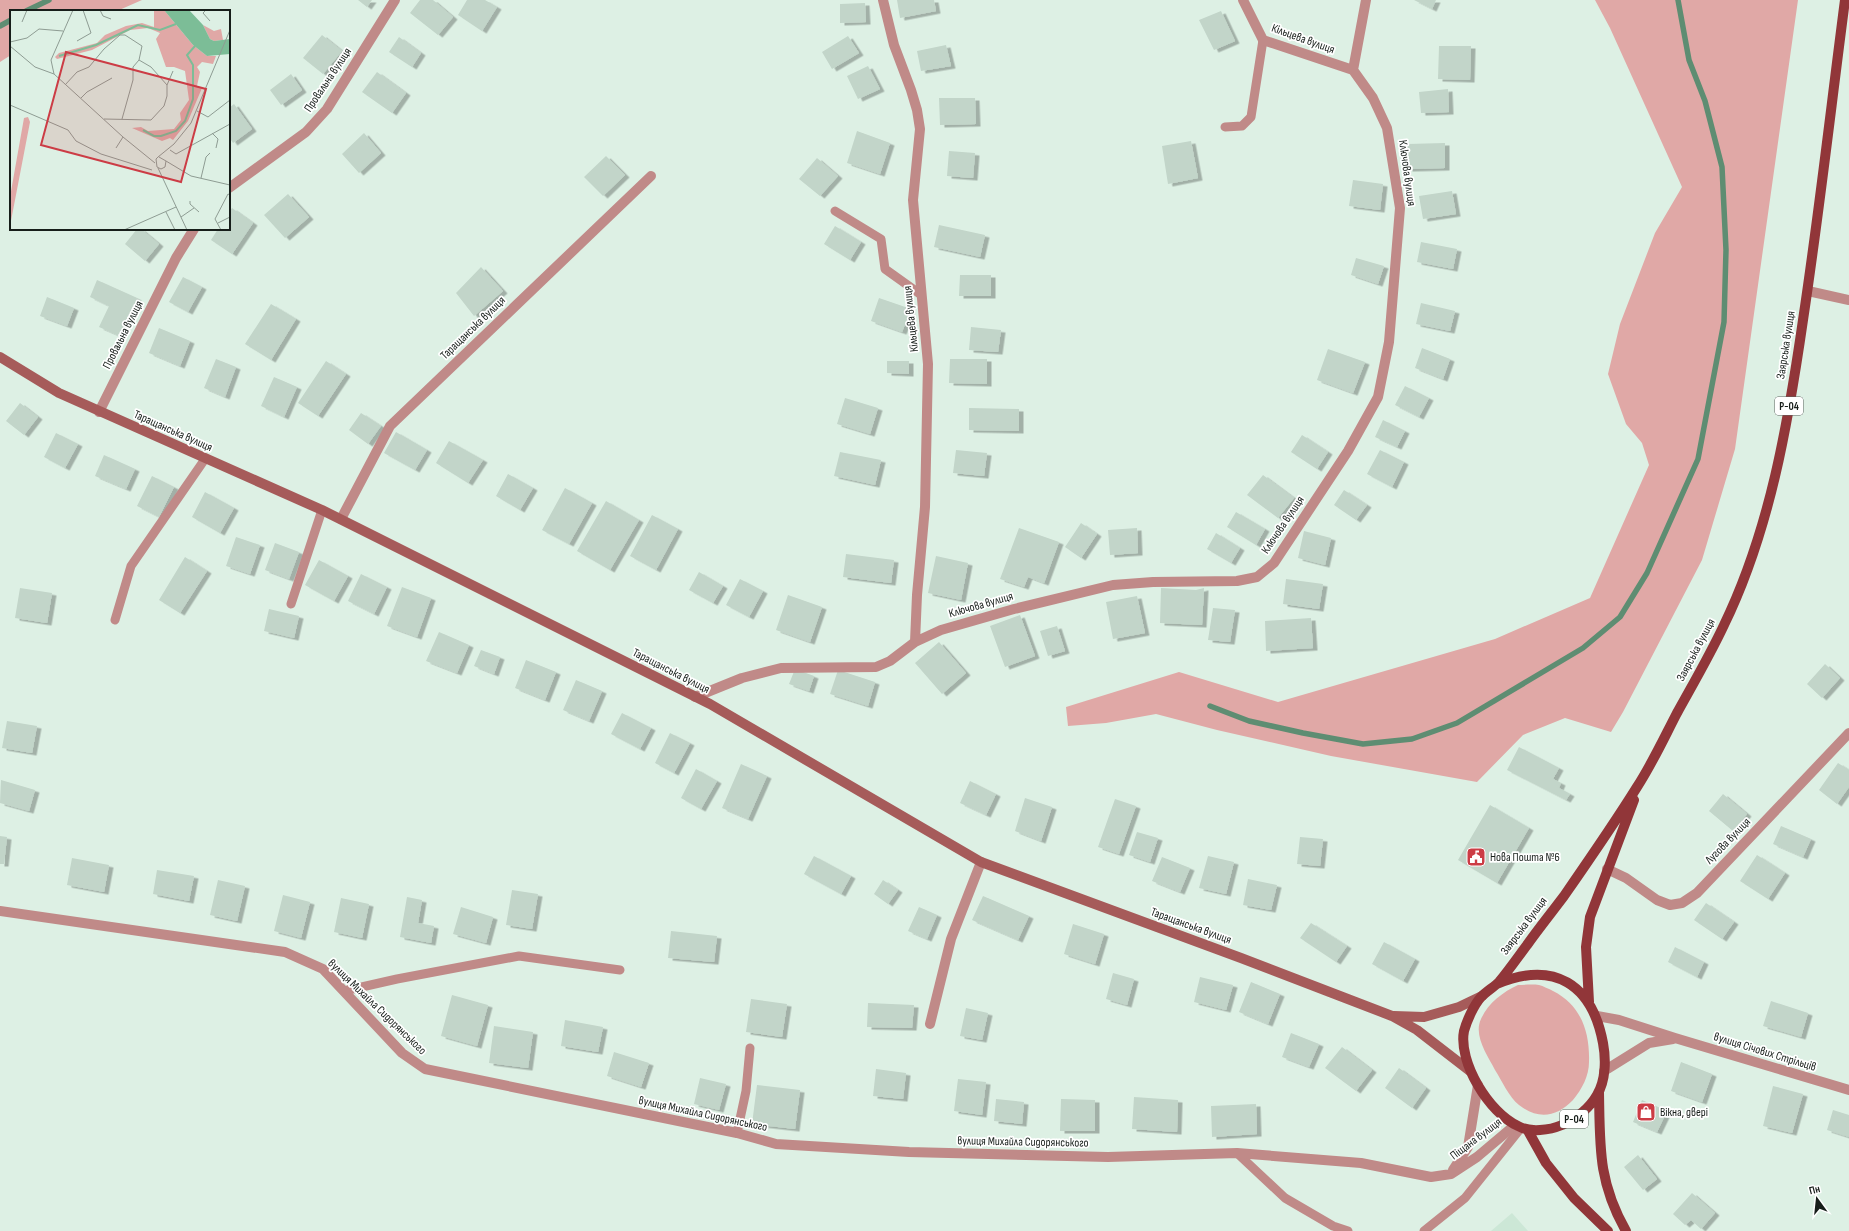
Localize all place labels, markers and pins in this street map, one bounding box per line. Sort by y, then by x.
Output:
public building icon: Нова Пошта №6 [1465,846,1487,868]
place label: Нова Пошта №6 [1490,850,1560,865]
shop icon: Вікна, двері [1635,1101,1657,1123]
place label: Вікна, двері [1660,1105,1708,1120]

